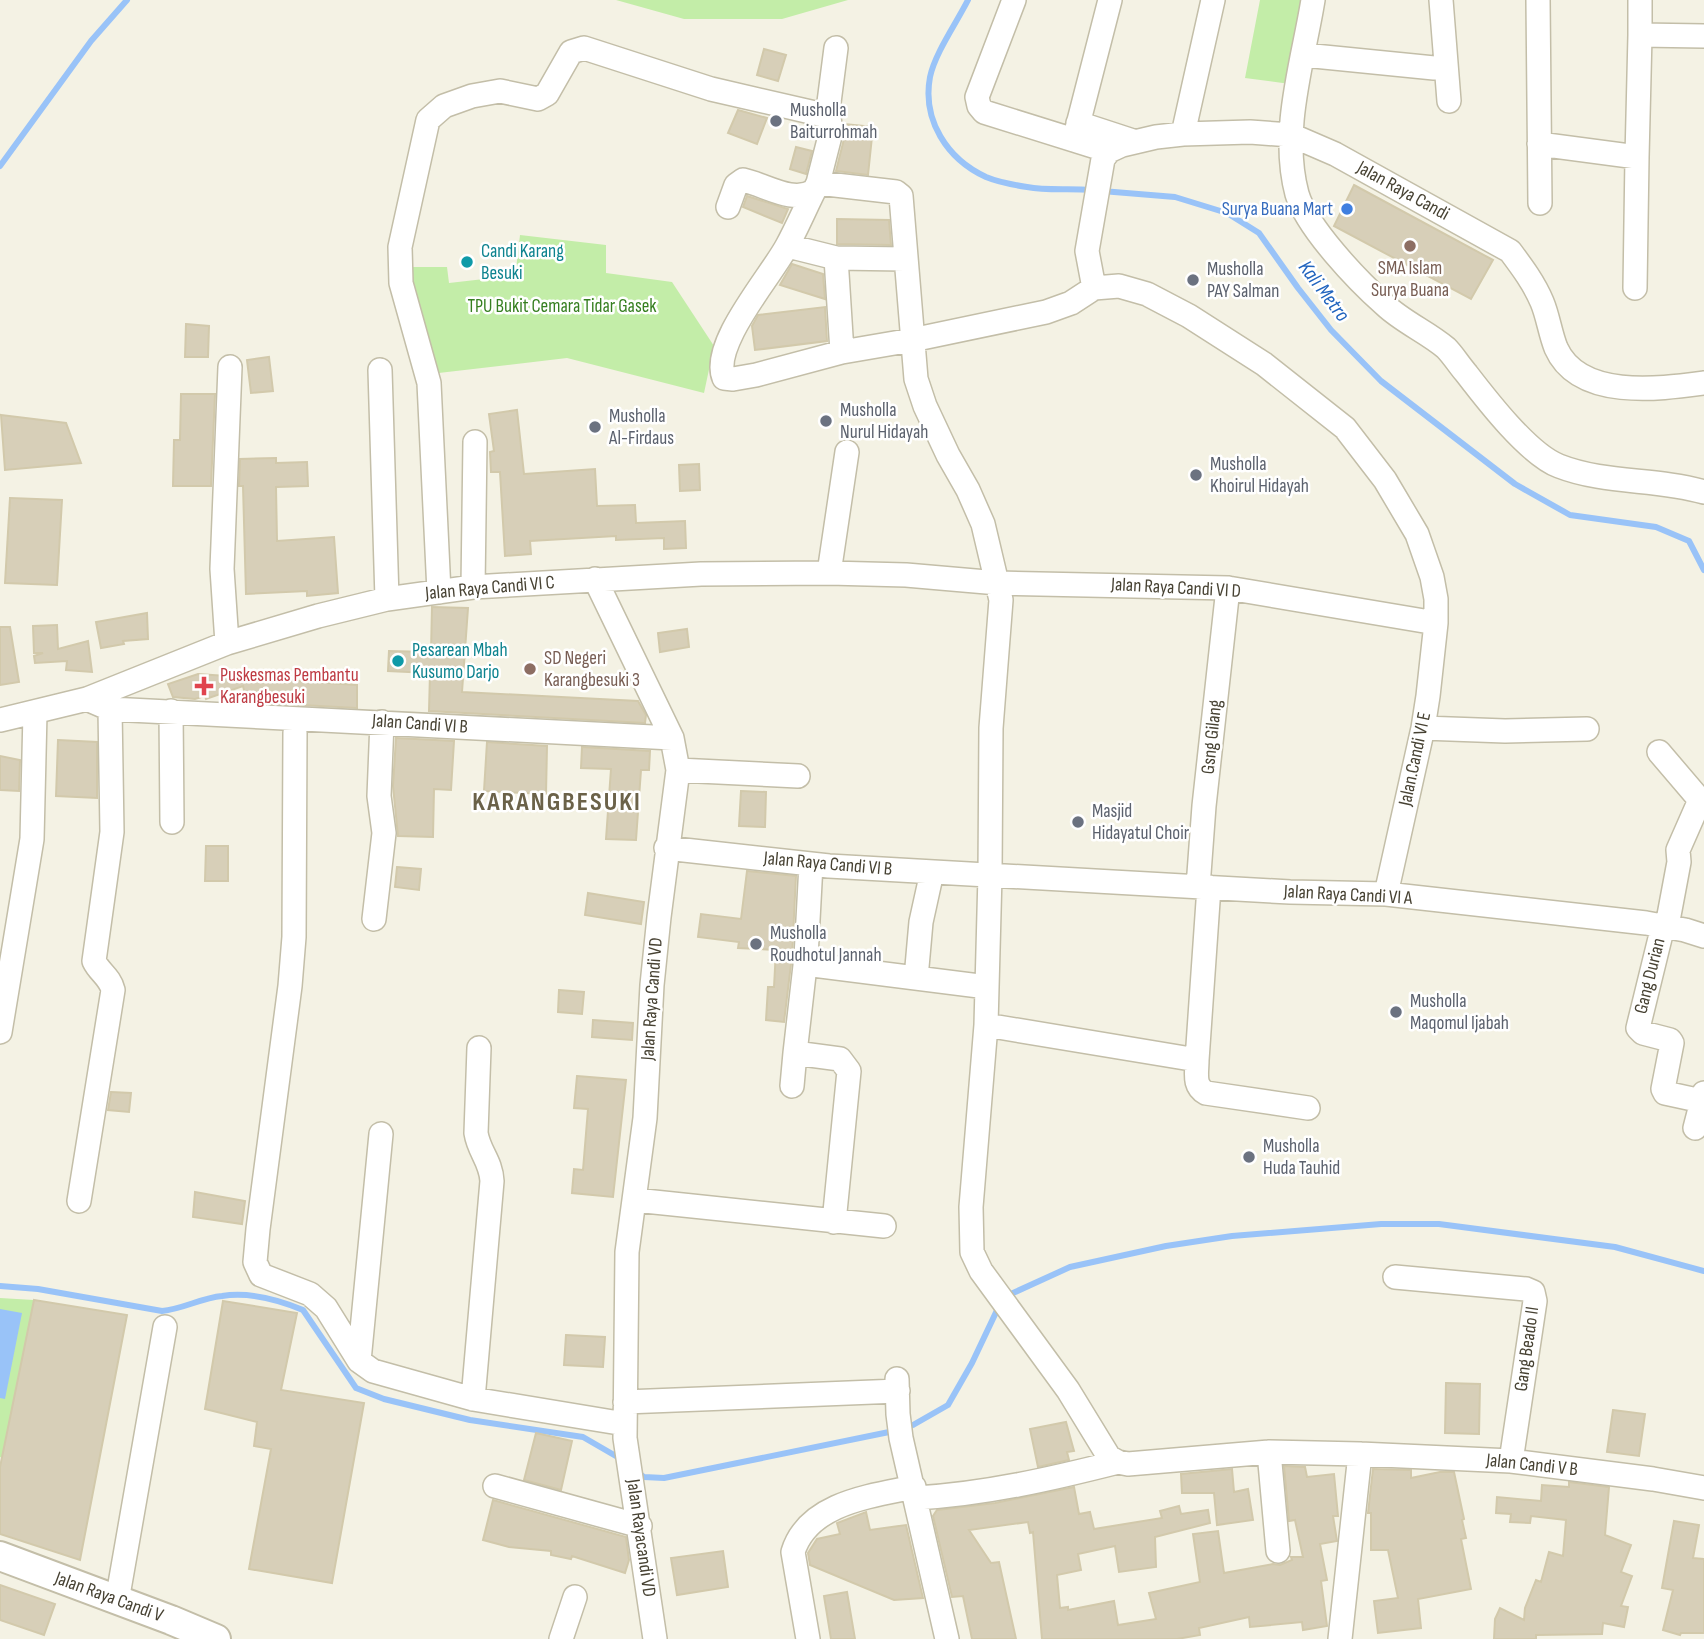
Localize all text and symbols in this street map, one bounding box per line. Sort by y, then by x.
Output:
place label: Musholla Baiturrohmah [790,99,877,144]
marker: Musholla Baiturrohmah [768,113,784,129]
street label: Jalan Raya Candi [1352,156,1453,226]
place label: Surya Buana Mart [1222,198,1333,221]
marker: Surya Buana Mart [1339,201,1355,217]
marker: SMA Islam Surya Buana [1402,238,1418,254]
place label: Candi Karang Besuki [481,240,564,285]
marker: Candi Karang Besuki [459,254,475,270]
water label: Kali Metro [1293,256,1355,327]
place label: SMA Islam Surya Buana [1371,257,1449,302]
place label: Musholla PAY Salman [1207,258,1279,303]
marker: Musholla PAY Salman [1185,272,1201,288]
park label: TPU Bukit Cemara Tidar Gasek [467,295,657,318]
place label: Musholla Nurul Hidayah [840,399,928,444]
place label: Musholla Al-Firdaus [608,405,674,450]
marker: Musholla Nurul Hidayah [818,413,834,429]
marker: Musholla Al-Firdaus [587,419,603,435]
place label: Musholla Khoirul Hidayah [1210,453,1309,498]
marker: Musholla Khoirul Hidayah [1188,467,1204,483]
street label: Jalan Raya Candi VI C [423,571,556,605]
street label: Jalan Raya Candi VI D [1110,573,1241,603]
place label: Pesarean Mbah Kusumo Darjo [412,639,508,684]
place label: SD Negeri Karangbesuki 3 [544,647,640,692]
marker: Pesarean Mbah Kusumo Darjo [390,653,406,669]
marker: SD Negeri Karangbesuki 3 [522,661,538,677]
place label: Puskesmas Pembantu Karangbesuki [220,664,359,709]
marker: Puskesmas Pembantu Karangbesuki [194,676,214,696]
street label: Gsng Gilang [1197,698,1227,775]
street label: Jalan Candi VI B [370,709,469,739]
street label: Jalan.Candi VI E [1394,710,1436,809]
district label: KARANGBESUKI [472,787,642,818]
place label: Masjid Hidayatul Choir [1092,800,1190,845]
marker: Masjid Hidayatul Choir [1070,814,1086,830]
street label: Jalan Raya Candi VI B [762,847,893,881]
street label: Jalan Raya Candi VI A [1282,880,1414,910]
place label: Musholla Roudhotul Jannah [770,922,882,967]
marker: Musholla Roudhotul Jannah [748,936,764,952]
street label: Gang Durian [1630,936,1670,1016]
street label: Jalan Raya Candi VD [636,937,668,1062]
place label: Musholla Maqomul Ijabah [1410,990,1509,1035]
marker: Musholla Maqomul Ijabah [1388,1004,1404,1020]
place label: Musholla Huda Tauhid [1263,1135,1340,1180]
marker: Musholla Huda Tauhid [1241,1149,1257,1165]
street label: Gang Beado II [1510,1305,1544,1393]
street label: Jalan Candi V B [1484,1449,1579,1481]
street label: Jalan Rayacandi VD [621,1477,661,1598]
street label: Jalan Raya Candi V [51,1566,167,1627]

